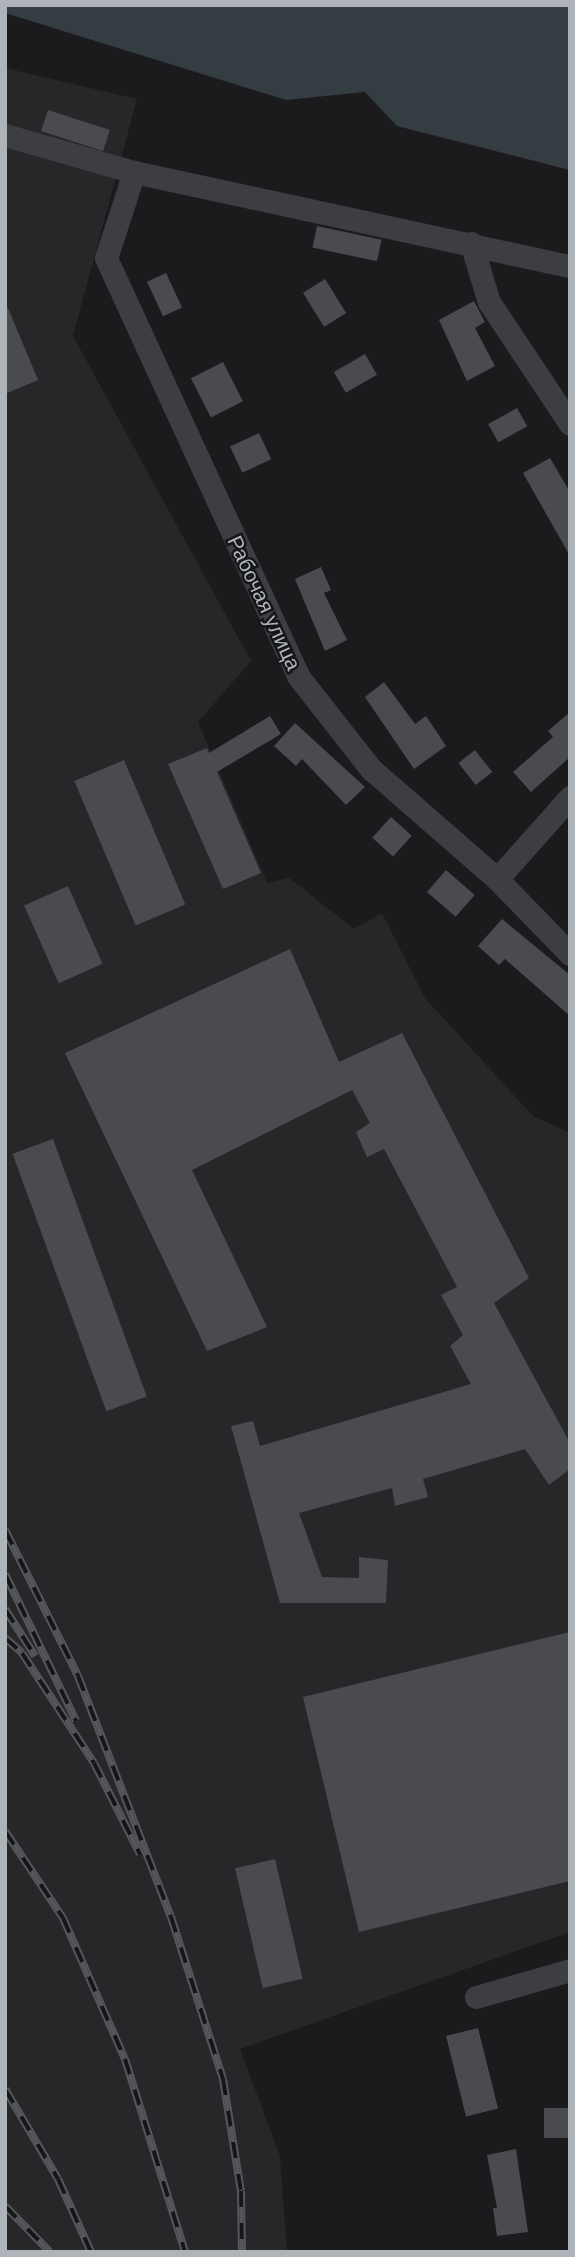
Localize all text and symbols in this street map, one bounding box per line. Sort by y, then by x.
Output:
street label: Рабочая улица [222,532,306,674]

